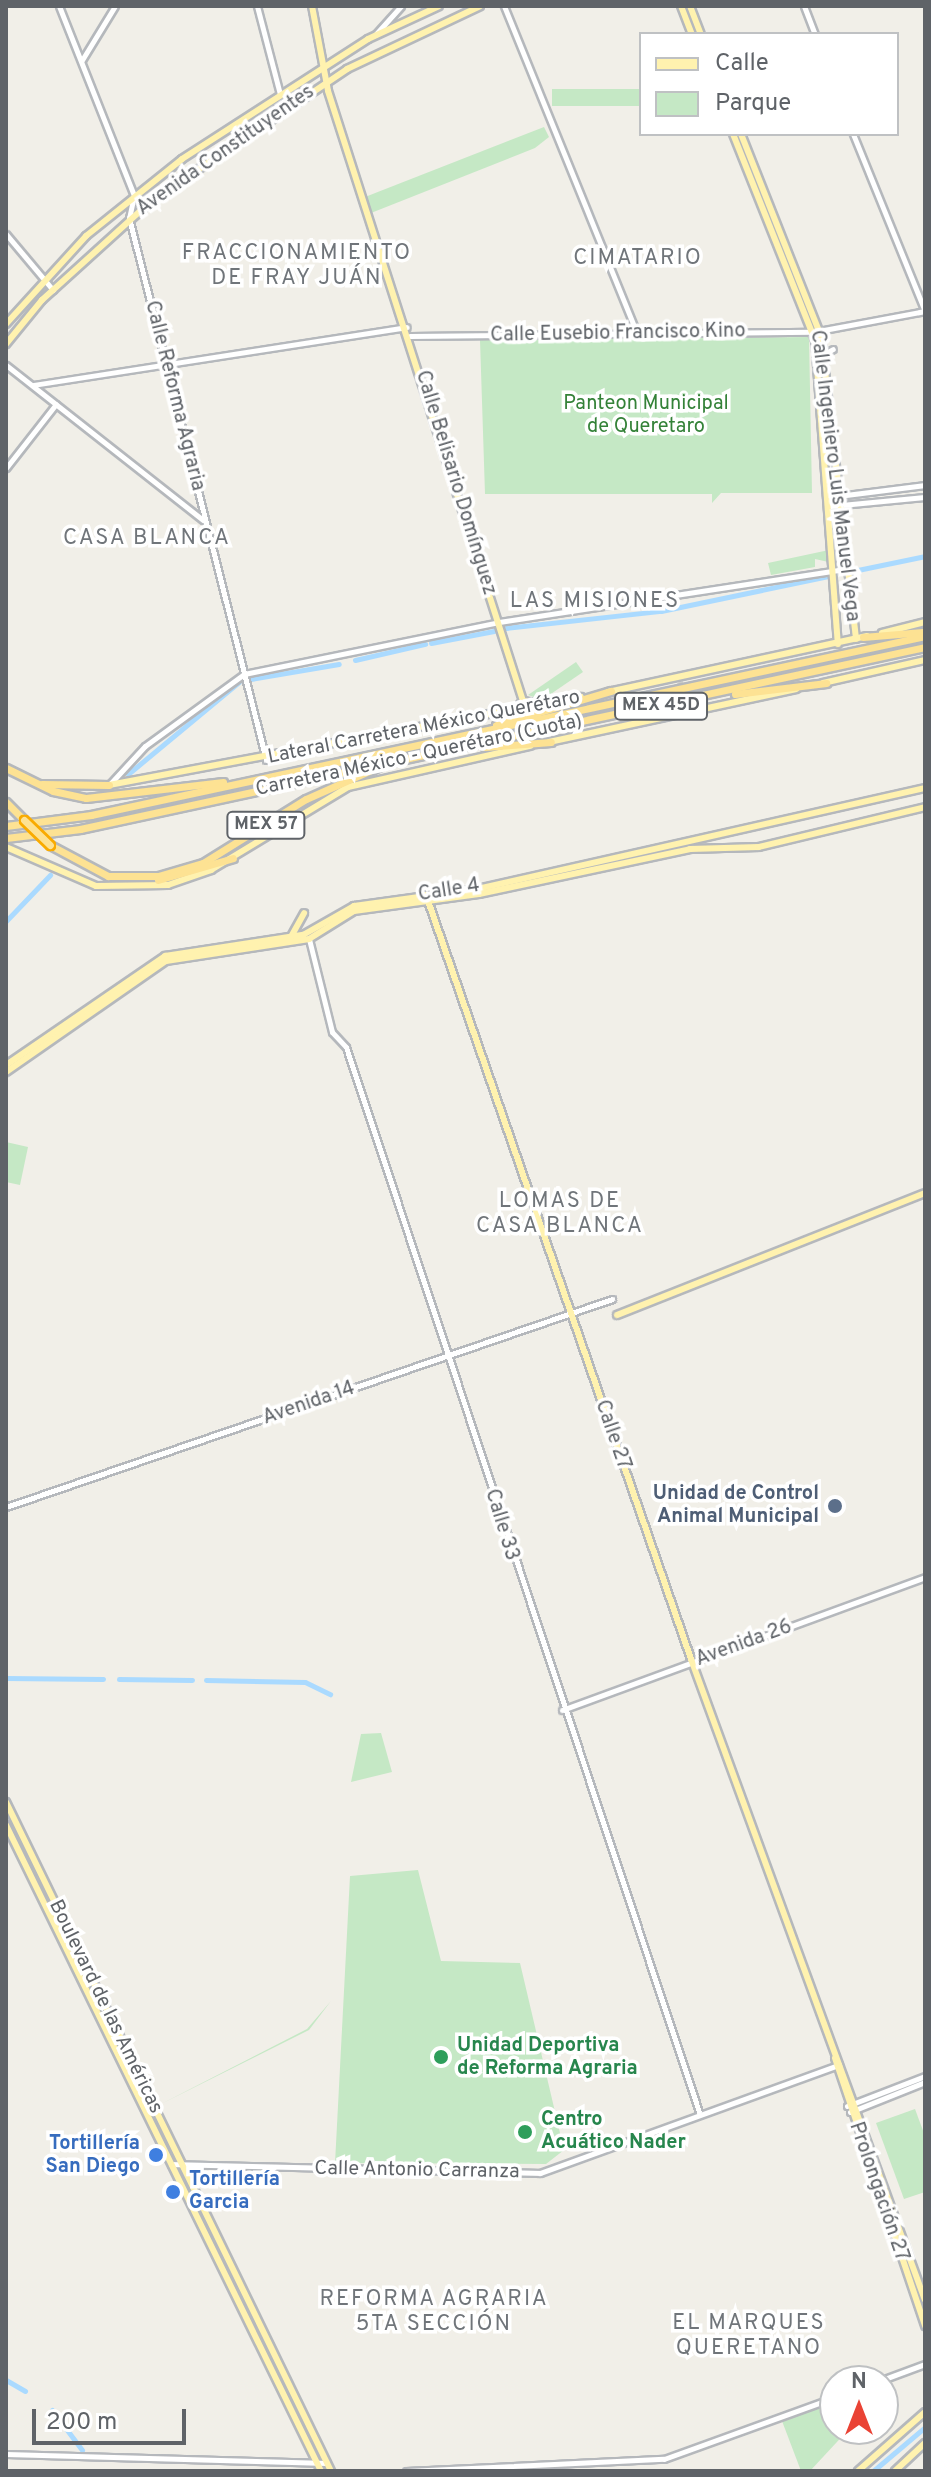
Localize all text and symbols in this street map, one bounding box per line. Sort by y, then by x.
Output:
legend [639,32,899,136]
text: Calle [715,49,769,79]
street label: Avenida Constituyentes [133,81,319,221]
text: Parque [715,89,791,119]
district label: FRACCIONAMIENTO DE FRAY JUÁN [182,240,412,292]
district label: CIMATARIO [573,246,703,272]
street label: Calle Reforma Agraria [139,298,209,494]
street label: Calle Eusebio Francisco Kino [490,320,746,348]
street label: Calle Ingeniero Luis Manuel Vega [804,328,864,624]
street label: Calle Belisario Domínguez [409,368,501,598]
park label: Panteon Municipal de Queretaro [563,392,729,439]
district label: CASA BLANCA [63,526,231,552]
district label: LAS MISIONES [510,589,680,615]
street label: Lateral Carretera México Querétaro [266,686,582,770]
road number: MEX 45D [613,692,709,720]
street label: Carretera México - Querétaro (Cuota) [253,710,585,802]
road number: MEX 57 [226,811,306,839]
street label: Calle 4 [417,874,481,908]
district label: LOMAS DE CASA BLANCA [476,1188,644,1240]
street label: Avenida 14 [260,1377,358,1431]
street label: Calle 27 [589,1397,635,1473]
place label: Unidad de Control Animal Municipal [653,1482,819,1529]
street label: Calle 33 [479,1486,523,1564]
marker: Unidad de Control Animal Municipal [826,1497,844,1515]
street label: Avenida 26 [693,1616,795,1672]
street label: Boulevard de las Américas [43,1896,167,2118]
place label: Unidad Deportiva de Reforma Agraria [457,2034,639,2081]
marker: Unidad Deportiva de Reforma Agraria [432,2048,450,2066]
place label: Centro Acuático Nader [541,2108,686,2155]
street label: Prolongación 27 [843,2119,913,2265]
marker: Centro Acuático Nader [516,2123,534,2141]
place label: Tortillería San Diego [46,2132,140,2179]
marker: Tortillería San Diego [147,2146,165,2164]
street label: Calle Antonio Carranza [314,2157,520,2185]
place label: Tortillería Garcia [189,2168,280,2215]
marker: Tortillería Garcia [164,2183,182,2201]
district label: REFORMA AGRARIA 5TA SECCIÓN [319,2286,549,2338]
district label: EL MARQUES QUERETANO [672,2310,826,2362]
north arrow [819,2365,899,2445]
text: N [851,2369,867,2396]
scale bar [36,2393,190,2443]
text: 200 m [46,2408,117,2438]

